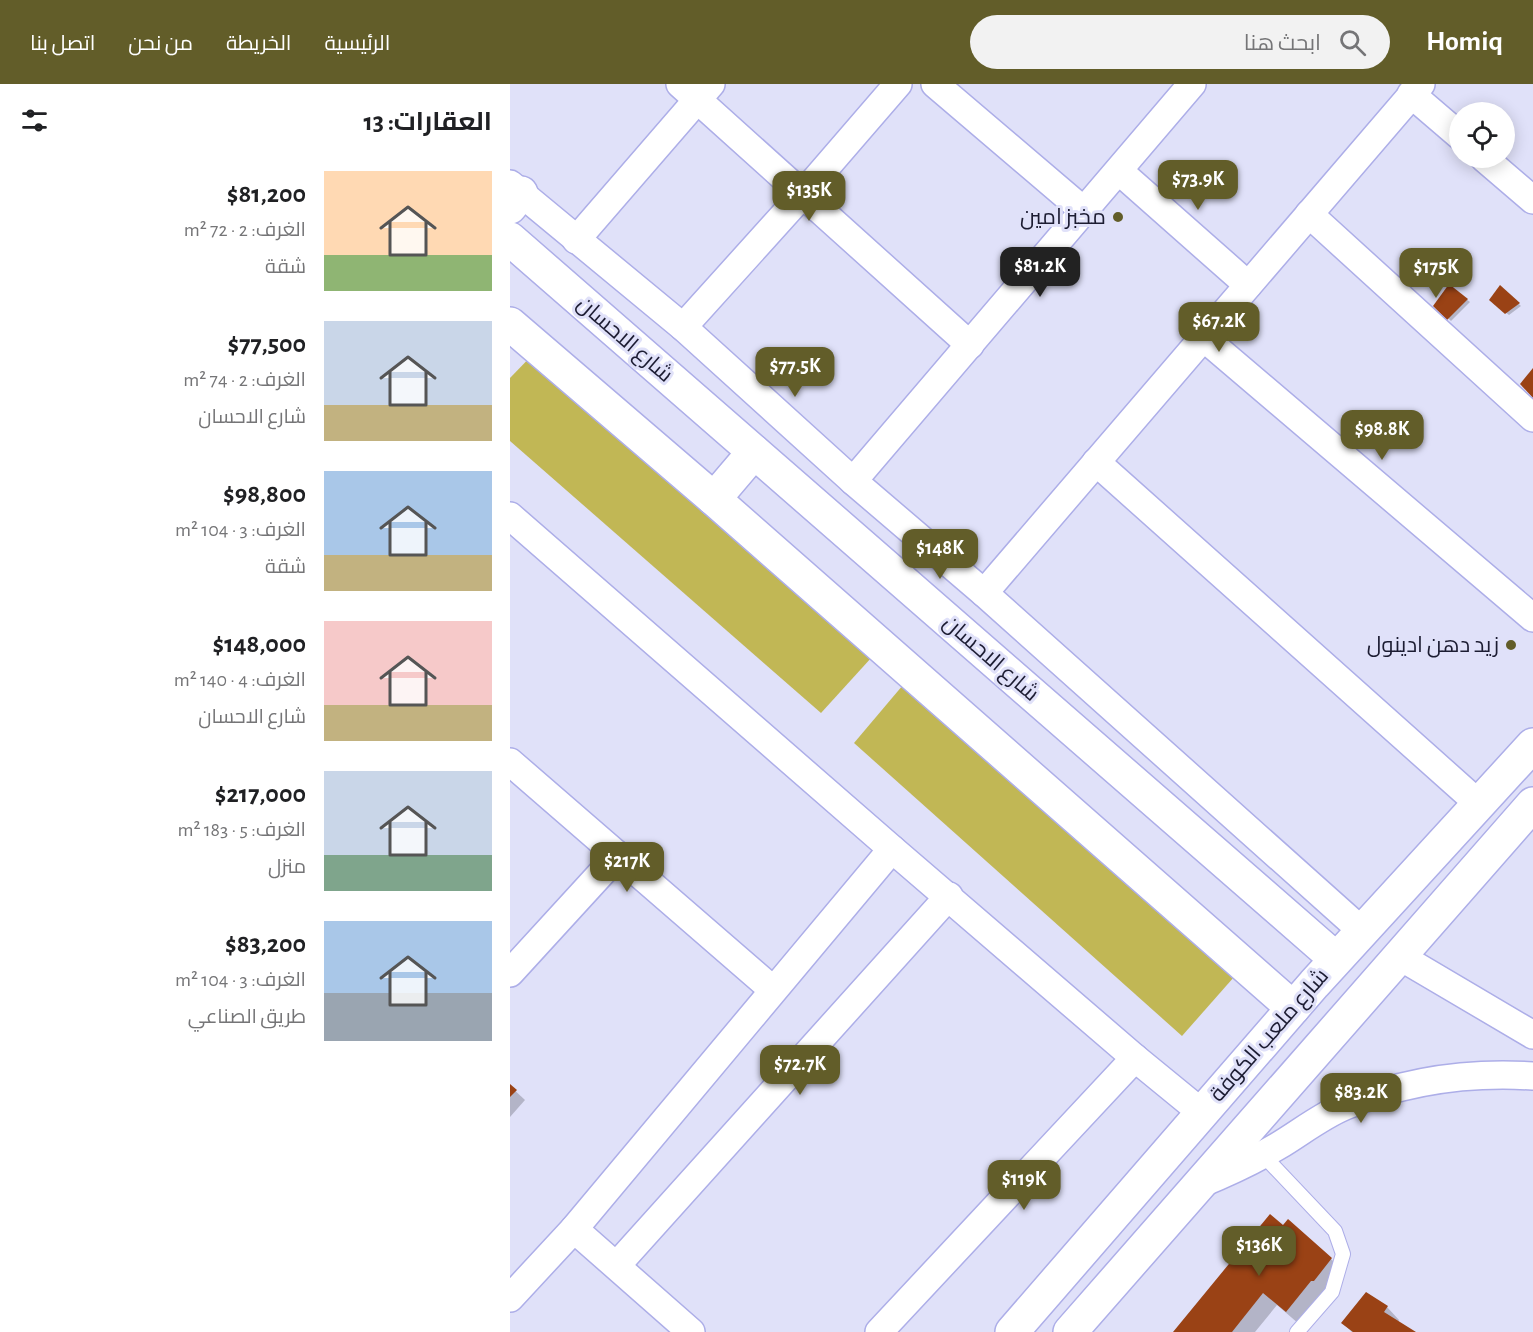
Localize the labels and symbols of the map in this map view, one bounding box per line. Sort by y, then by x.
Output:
pin: $73.9K [1149,160,1247,211]
pin: $135K [767,171,851,222]
place label: مخبز امين [1020,206,1106,230]
marker: مخبز امين [1111,210,1125,224]
pin: $81.2K [991,247,1089,298]
pin: $175K [1394,248,1478,299]
street label: شارع الاحسان [571,292,677,388]
pin: $67.2K [1170,302,1268,353]
pin: $77.5K [746,347,844,398]
pin: $98.8K [1333,410,1431,461]
pin: $148K [898,529,982,580]
street label: شارع الاحسان [937,611,1043,707]
place label: زيد دهن ادينول [1367,634,1499,658]
marker: زيد دهن ادينول [1504,638,1518,652]
pin: $217K [585,842,669,893]
street label: شارع ملعب الكوفة [1206,964,1335,1108]
pin: $72.7K [751,1045,849,1096]
pin: $83.2K [1312,1073,1410,1124]
pin: $119K [982,1160,1066,1211]
pin: $136K [1217,1226,1301,1277]

